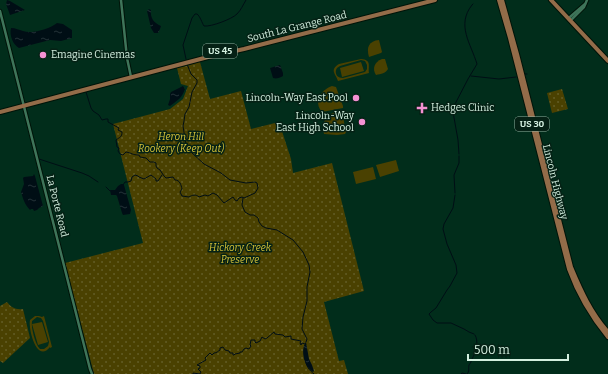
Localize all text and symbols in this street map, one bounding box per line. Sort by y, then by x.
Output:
street label: South La Grange Road [246,9,348,45]
road number: US 45 [203,44,237,58]
place label: Emagine Cinemas [51,49,135,61]
marker: Emagine Cinemas [38,50,48,60]
place label: Lincoln-Way East Pool [246,92,348,104]
marker: Lincoln-Way East Pool [351,93,361,103]
marker: Hedges Clinic [416,102,428,114]
place label: Hedges Clinic [431,102,494,114]
place label: Lincoln-Way East High School [276,110,355,134]
marker: Lincoln-Way East High School [357,117,367,127]
road number: US 30 [515,117,549,131]
park label: Heron Hill Rookery (Keep Out) [138,131,224,155]
street label: Lincoln Highway [540,143,570,222]
street label: La Porte Road [44,174,70,238]
park label: Hickory Creek Preserve [209,242,272,266]
scale bar [468,336,568,362]
text: 500 m [474,343,510,357]

